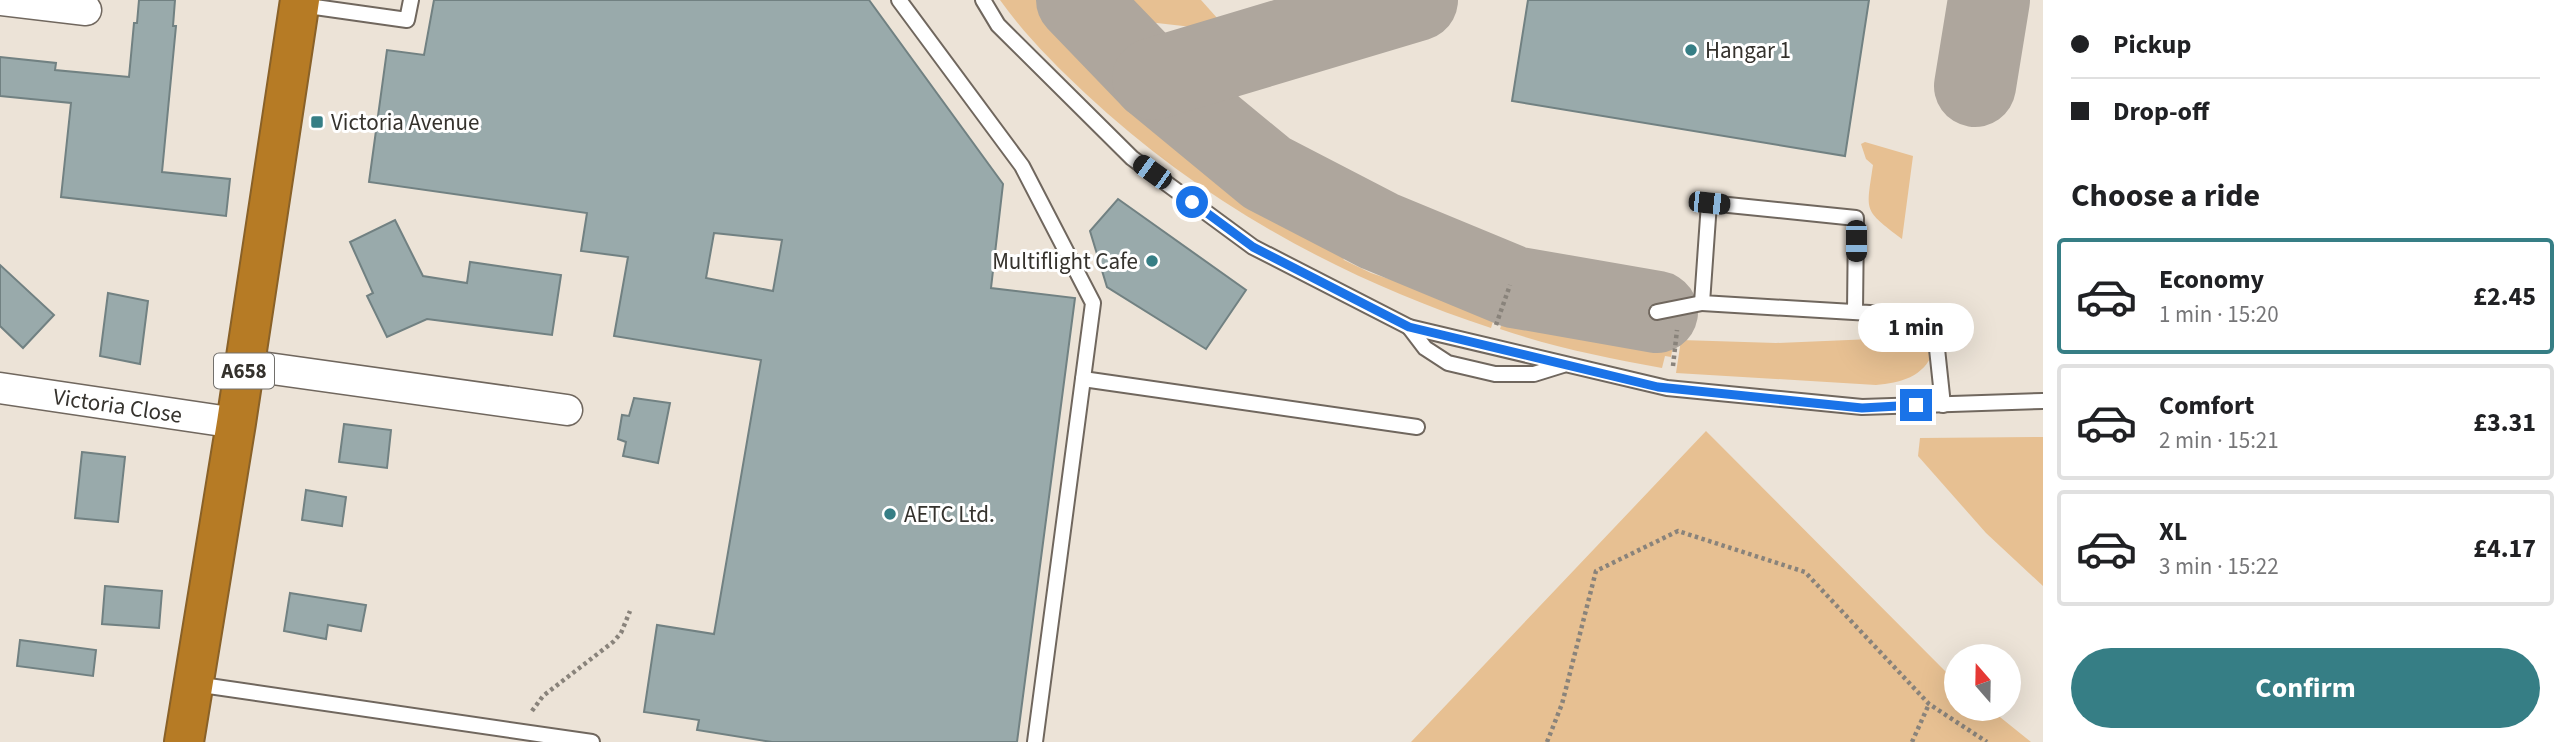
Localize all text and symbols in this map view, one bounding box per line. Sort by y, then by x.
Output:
text: Pickup [2113,26,2191,63]
place label: Hangar 1 [1705,34,1791,67]
marker: Hangar 1 [1683,42,1699,58]
text: Drop-off [2113,93,2209,130]
place label: Victoria Avenue [331,106,479,139]
marker: Victoria Avenue [309,114,325,130]
car [1129,151,1176,193]
text: Choose a ride [2071,173,2260,219]
route start [1176,186,1208,218]
car [1688,190,1731,216]
car [1846,220,1867,262]
place label: Multiflight Cafe [992,245,1138,278]
marker: Multiflight Cafe [1144,253,1160,269]
text: Economy [2159,261,2264,298]
icon: car [2075,265,2138,328]
text: £2.45 [2473,278,2536,315]
text: 1 min · 15:20 [2159,298,2279,331]
callout: 1 min [1858,304,1974,352]
text: 1 min [1888,311,1944,344]
road number: A658 [214,354,274,388]
street label: Victoria Close [51,380,184,432]
text: Comfort [2159,387,2254,424]
route end [1900,389,1932,421]
icon: car [2075,391,2138,454]
text: £3.31 [2473,404,2536,441]
text: 2 min · 15:21 [2159,424,2279,457]
place label: AETC Ltd. [904,498,995,531]
marker: AETC Ltd. [882,506,898,522]
text: XL [2159,513,2187,550]
icon: car [2075,517,2138,580]
text: £4.17 [2473,530,2536,567]
text: 3 min · 15:22 [2159,550,2279,583]
north arrow [1944,644,2021,721]
map controls [1944,644,2021,721]
button: Confirm [2071,648,2540,728]

